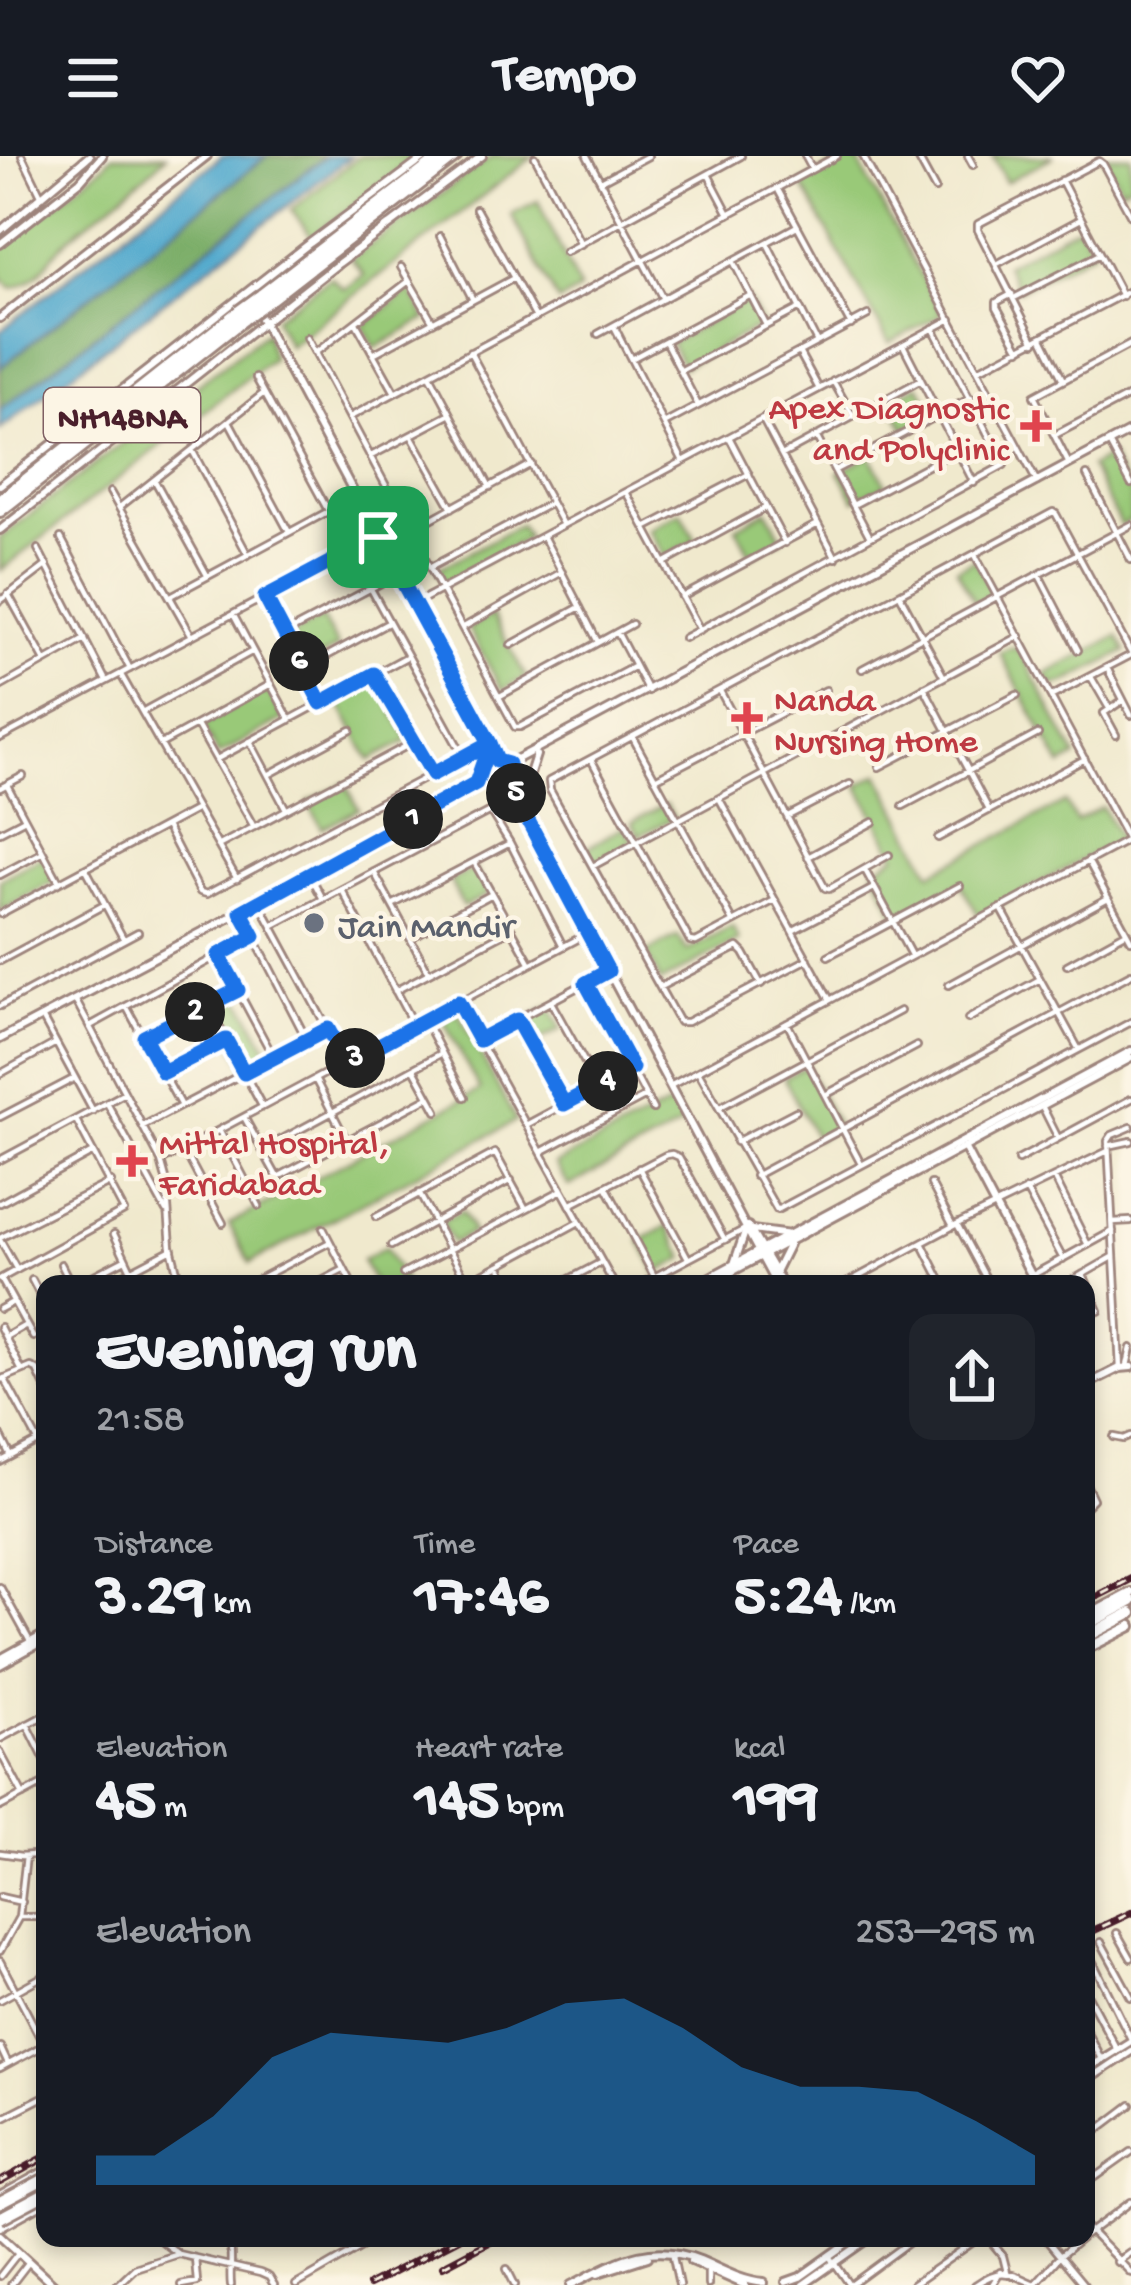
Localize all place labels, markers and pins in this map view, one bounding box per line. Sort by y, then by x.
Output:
place label: Apex Diagnostic and Polyclinic [768,390,1011,474]
marker: Apex Diagnostic and Polyclinic [1020,410,1052,442]
pin [327,486,429,588]
pin: 6 [269,631,329,691]
place label: Nanda Nursing Home [774,682,978,766]
marker: Nanda Nursing Home [731,702,763,734]
pin: 5 [486,763,546,823]
pin: 1 [383,789,443,849]
place label: Jain Mandir [338,908,517,951]
marker: Jain Mandir [301,910,327,936]
pin: 2 [165,982,225,1042]
pin: 3 [325,1028,385,1088]
pin: 4 [578,1051,638,1111]
place label: Mittal Hospital, Faridabad [158,1125,390,1209]
marker: Mittal Hospital, Faridabad [116,1145,148,1177]

